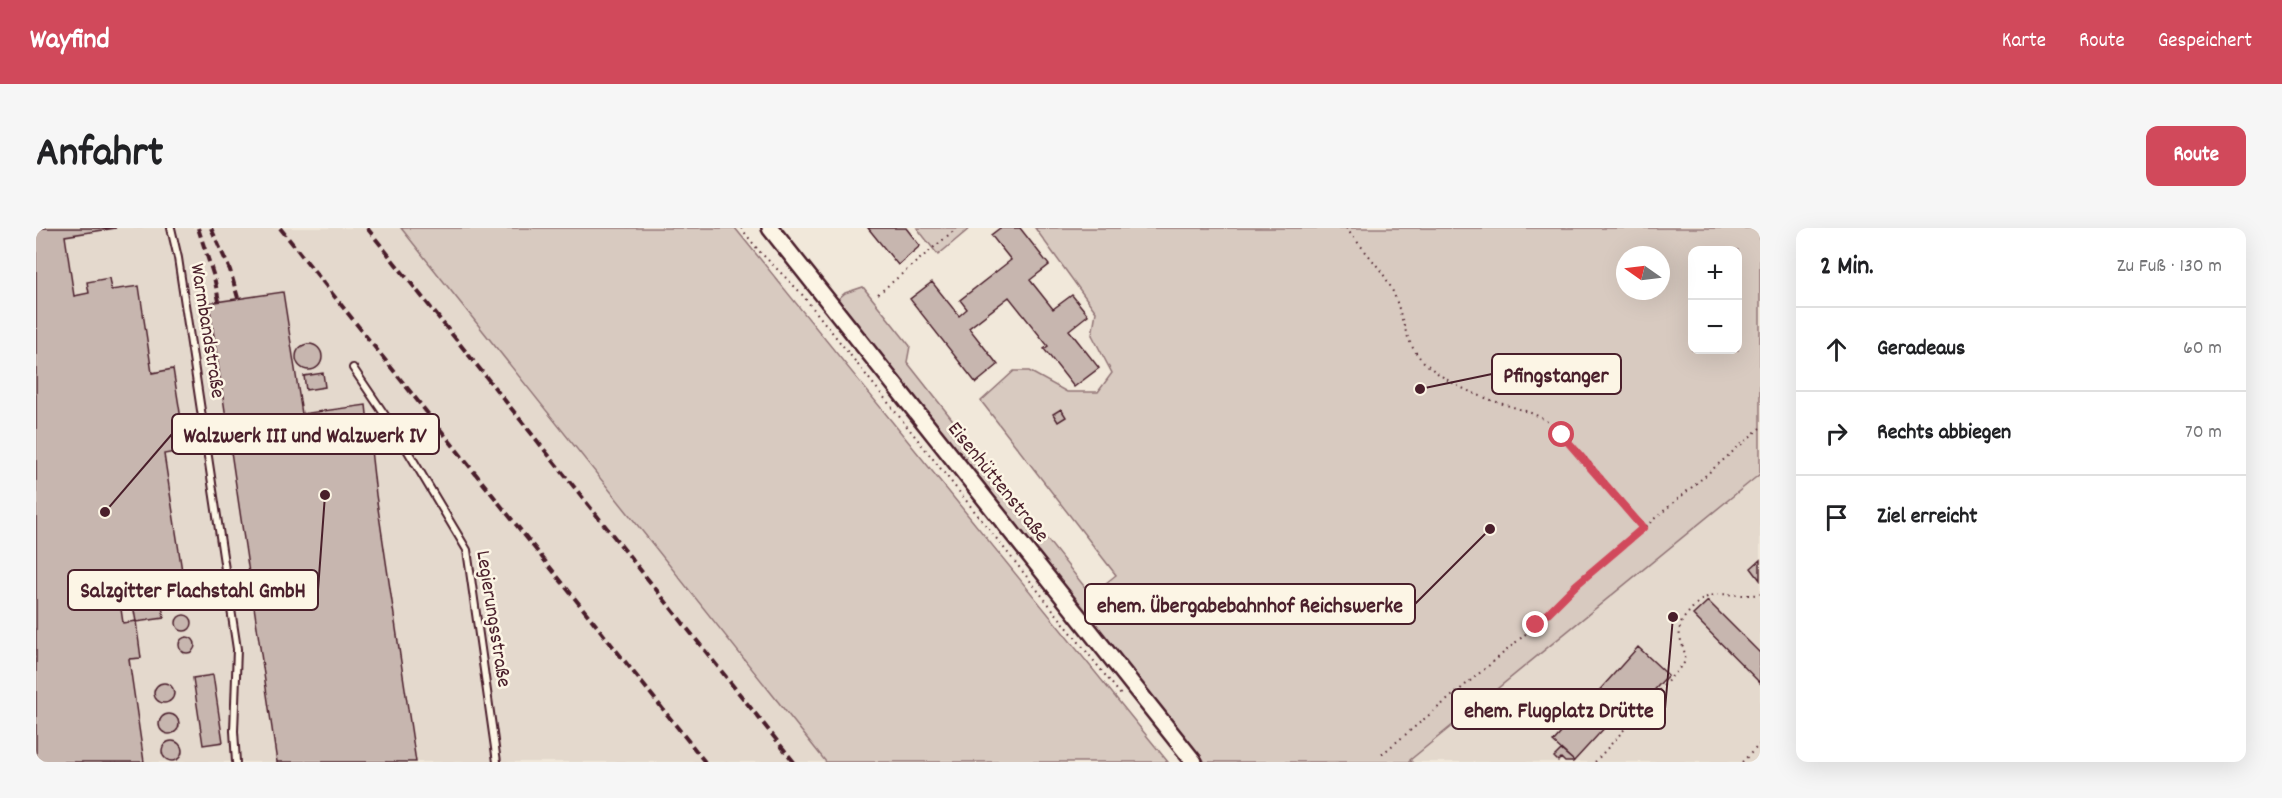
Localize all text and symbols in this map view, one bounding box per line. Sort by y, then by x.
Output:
text: Wayfind [30,22,110,62]
text: Karte [2002,27,2046,57]
text: Route [2079,27,2125,57]
text: Gespeichert [2158,27,2252,57]
text: Anfahrt [36,126,163,186]
button: Route [2146,126,2246,186]
north arrow [1616,246,1670,300]
map controls [1688,246,1742,354]
button: + [1688,246,1742,300]
text: 2 Min. [1820,249,1874,286]
text: Zu Fuß · 130 m [2117,253,2222,281]
street label: Warmbandstraße [181,261,231,401]
button: − [1688,300,1742,354]
icon: ahead [1820,333,1853,366]
text: Geradeaus [1877,334,1965,365]
text: 60 m [2183,335,2222,363]
callout: Pfingstanger [1492,354,1621,394]
text: Pfingstanger [1503,362,1609,393]
callout: Walzwerk III und Walzwerk IV [172,414,439,454]
street label: Eisenhüttenstraße [939,416,1055,550]
icon: right [1820,417,1853,450]
text: Rechts abbiegen [1877,418,2011,449]
text: 70 m [2185,419,2222,447]
route start [1548,421,1574,447]
text: Walzwerk III und Walzwerk IV [183,422,427,453]
icon: arrive [1820,501,1853,534]
text: Ziel erreicht [1877,502,1977,533]
street label: Legierungsstraße [466,548,518,690]
callout: Salzgitter Flachstahl GmbH [68,570,318,610]
text: Salzgitter Flachstahl GmbH [80,577,306,608]
callout: ehem. Übergabebahnhof Reichswerke [1085,584,1415,624]
text: ehem. Übergabebahnhof Reichswerke [1097,592,1403,623]
route end [1522,611,1548,637]
callout: ehem. Flugplatz Drütte [1452,689,1665,729]
text: ehem. Flugplatz Drütte [1464,697,1654,728]

